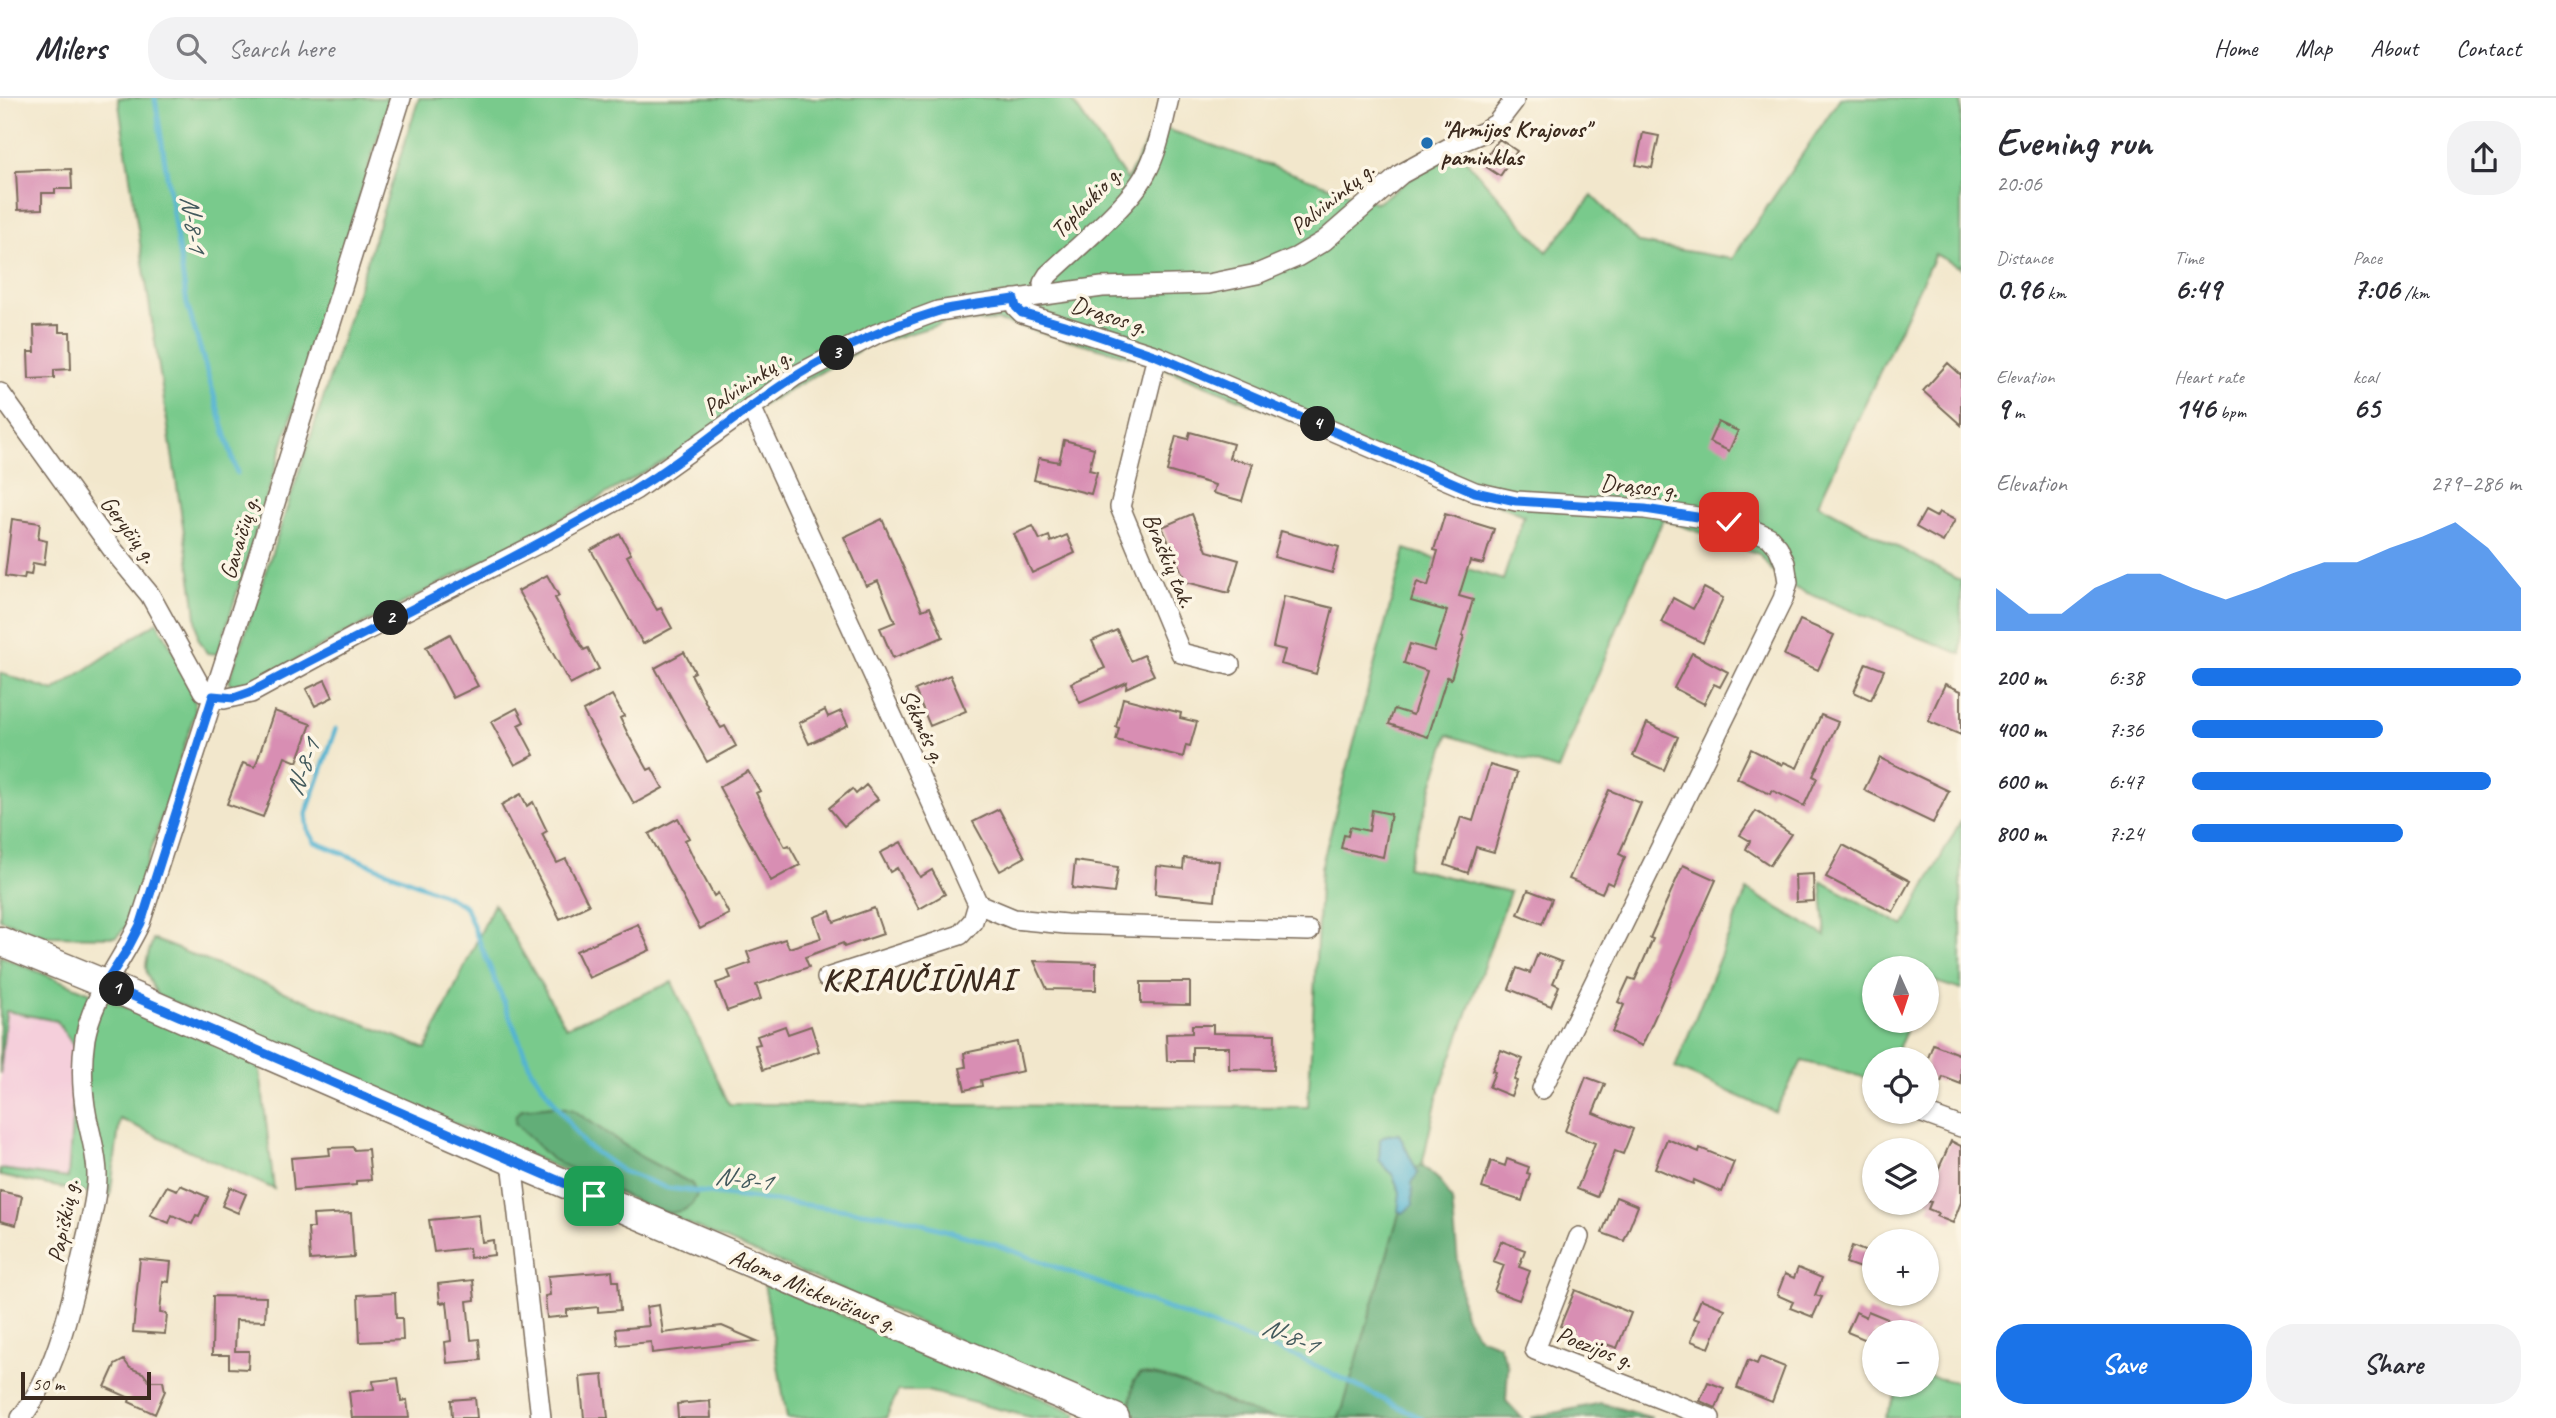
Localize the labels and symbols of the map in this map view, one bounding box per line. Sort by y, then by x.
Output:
place label: "Armijos Krajovos" paminklas [1441,114,1596,172]
marker: "Armijos Krajovos" paminklas [1419,135,1435,151]
street label: Palvininkų g. [1284,155,1380,241]
street label: Toplaukio g. [1044,159,1128,245]
water label: N-8-1 [173,193,215,259]
street label: Drąsos g. [1068,289,1151,341]
pin: 3 [820,336,854,370]
street label: Palvininkų g. [697,341,797,422]
pin: 4 [1300,406,1336,442]
street label: Drąsos g. [1599,467,1679,505]
street label: Geryčių g. [94,489,164,569]
pin [1699,492,1759,552]
street label: Gavaičių g. [212,493,266,583]
street label: Braškių tak. [1136,508,1202,612]
pin: 2 [374,601,408,636]
street label: Sėkmės g. [893,684,953,768]
water label: N-8-1 [277,731,329,800]
north arrow [1862,956,1939,1032]
district label: KRIAUČIŪNAI [822,959,1021,1000]
pin: 1 [100,972,134,1006]
water label: N-8-1 [713,1159,778,1199]
pin [564,1166,624,1226]
street label: Papiškių g. [40,1177,86,1265]
street label: Adomo Mickevičiaus g. [725,1241,901,1339]
water label: N-8-1 [1258,1310,1327,1363]
street label: Poezijos g. [1553,1319,1638,1375]
scale bar [21,1369,150,1401]

